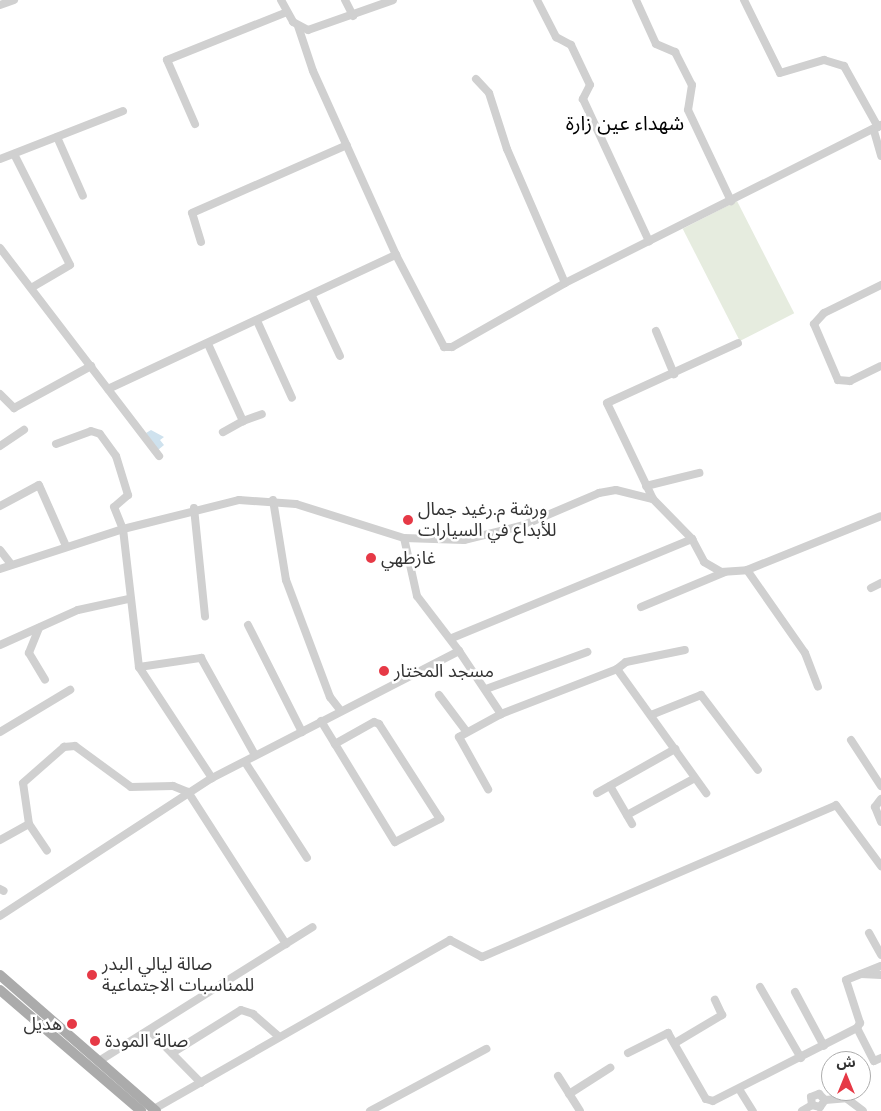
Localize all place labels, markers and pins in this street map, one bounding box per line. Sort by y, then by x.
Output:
place label: ورشة م.رغيد جمال للأبداع في السيارات [418,499,557,542]
marker: ورشة م.رغيد جمال للأبداع في السيارات [402,514,414,526]
place label: غازطهي [381,547,436,569]
marker: غازطهي [365,552,377,564]
place label: مسجد المختار [394,660,494,682]
marker: مسجد المختار [378,665,390,677]
place label: صالة ليالي البدر للمناسبات الاجتماعية [102,954,254,996]
marker: صالة ليالي البدر للمناسبات الاجتماعية [86,969,98,981]
place label: هديل [24,1013,62,1035]
marker: هديل [66,1018,78,1030]
place label: صالة المودة [105,1030,188,1052]
marker: صالة المودة [89,1035,101,1047]

